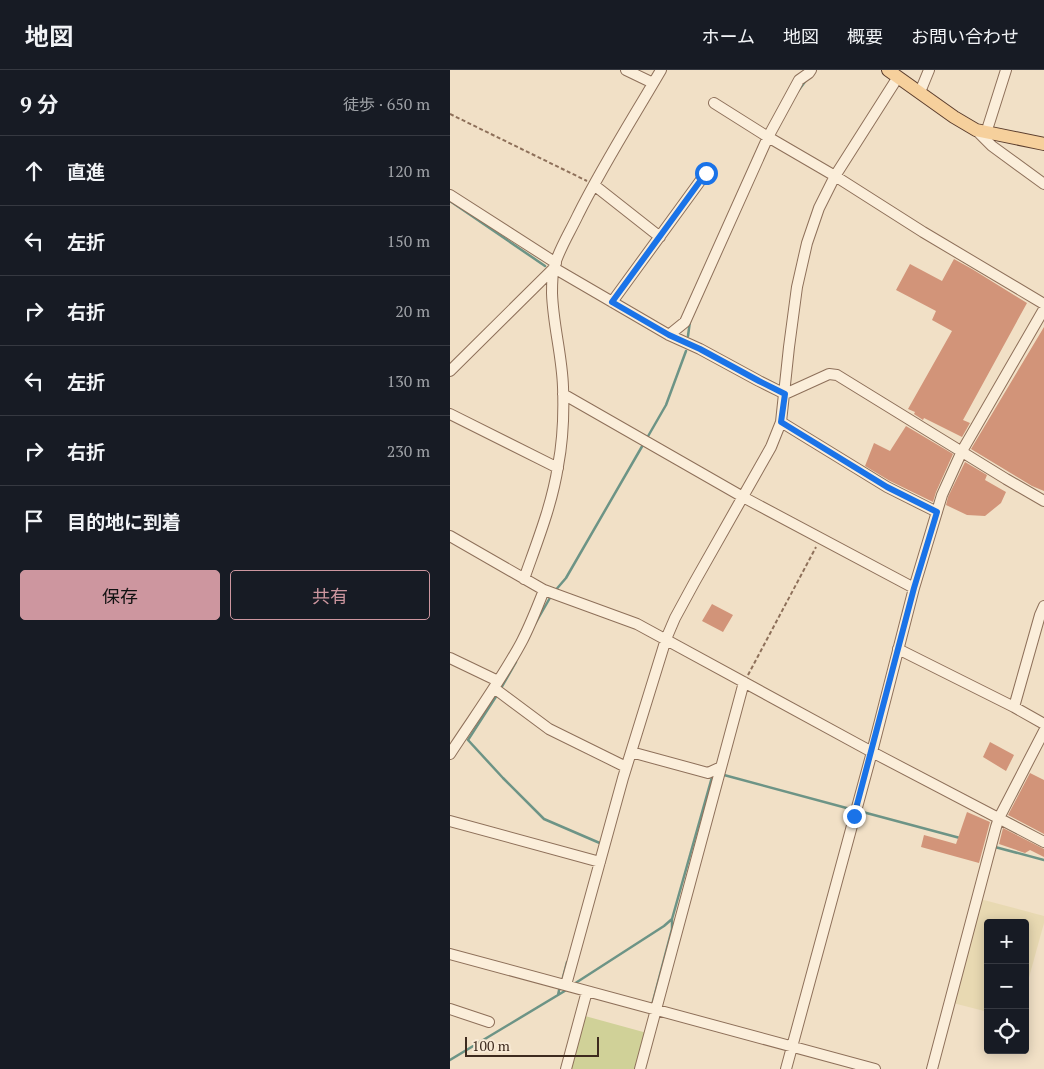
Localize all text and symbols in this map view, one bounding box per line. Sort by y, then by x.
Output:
text: 地図 [25,20,73,52]
text: ホーム [702,24,755,48]
text: 地図 [783,24,819,48]
text: 概要 [847,24,883,48]
text: お問い合わせ [911,24,1019,48]
text: 9 分 [20,90,59,118]
text: 徒歩 · 650 m [343,93,430,115]
icon: ahead [20,157,48,185]
text: 直進 [67,159,105,184]
text: 120 m [387,160,430,182]
route start [695,162,718,185]
icon: left [20,227,48,255]
text: 左折 [67,229,105,254]
text: 150 m [387,230,430,252]
icon: right [20,297,48,325]
text: 右折 [67,299,105,324]
text: 20 m [395,300,430,322]
icon: left [20,367,48,395]
text: 左折 [67,369,105,394]
text: 130 m [387,370,430,392]
icon: right [20,437,48,465]
text: 右折 [67,439,105,464]
text: 230 m [387,440,430,462]
icon: arrive [20,507,48,535]
text: 目的地に到着 [67,509,181,534]
button: 保存 [20,570,220,620]
button: 共有 [230,570,430,620]
route end [843,805,866,828]
map controls [984,919,1029,1054]
button: + [984,919,1029,964]
button: − [984,964,1029,1009]
button: locate [984,1009,1029,1054]
scale bar [465,1034,599,1057]
text: 100 m [472,1036,510,1055]

